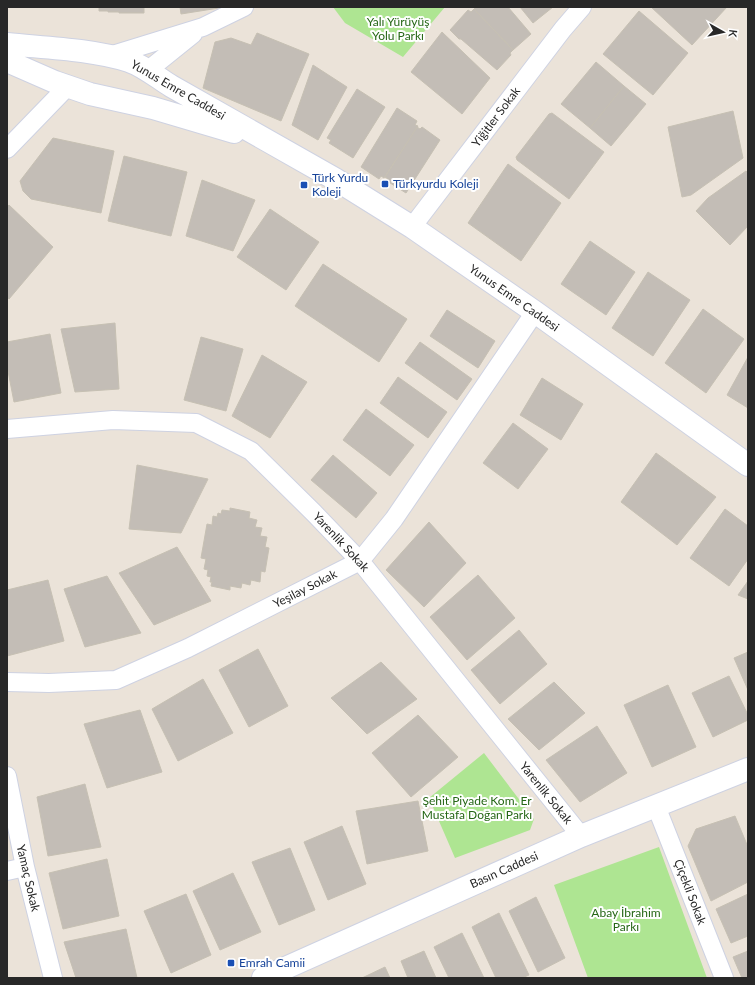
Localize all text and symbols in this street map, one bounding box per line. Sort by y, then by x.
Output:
north arrow [703,12,743,52]
park label: Yalı Yürüyüş Yolu Parkı [367,14,429,43]
text: K [726,29,740,39]
street label: Yunus Emre Caddesi [128,56,228,123]
street label: Yiğitler Sokak [468,83,524,150]
place label: Türk Yurdu Koleji [312,170,368,199]
place label: Türkyurdu Koleji [393,176,479,191]
marker: Türkyurdu Koleji [380,179,390,189]
marker: Türk Yurdu Koleji [299,180,309,190]
street label: Yunus Emre Caddesi [466,261,562,334]
street label: Yarenlik Sokak [310,509,373,575]
street label: Yeşilay Sokak [270,566,340,611]
street label: Yarenlik Sokak [517,759,577,827]
park label: Şehit Piyade Kom. Er Mustafa Doğan Parkı [422,793,532,822]
street label: Yamaç Sokak [14,843,44,914]
street label: Basın Caddesi [467,848,540,891]
street label: Çiçekli Sokak [671,857,710,928]
park label: Abay İbrahim Parkı [591,905,661,934]
place label: Emrah Camii [239,955,305,970]
marker: Emrah Camii [226,958,236,968]

